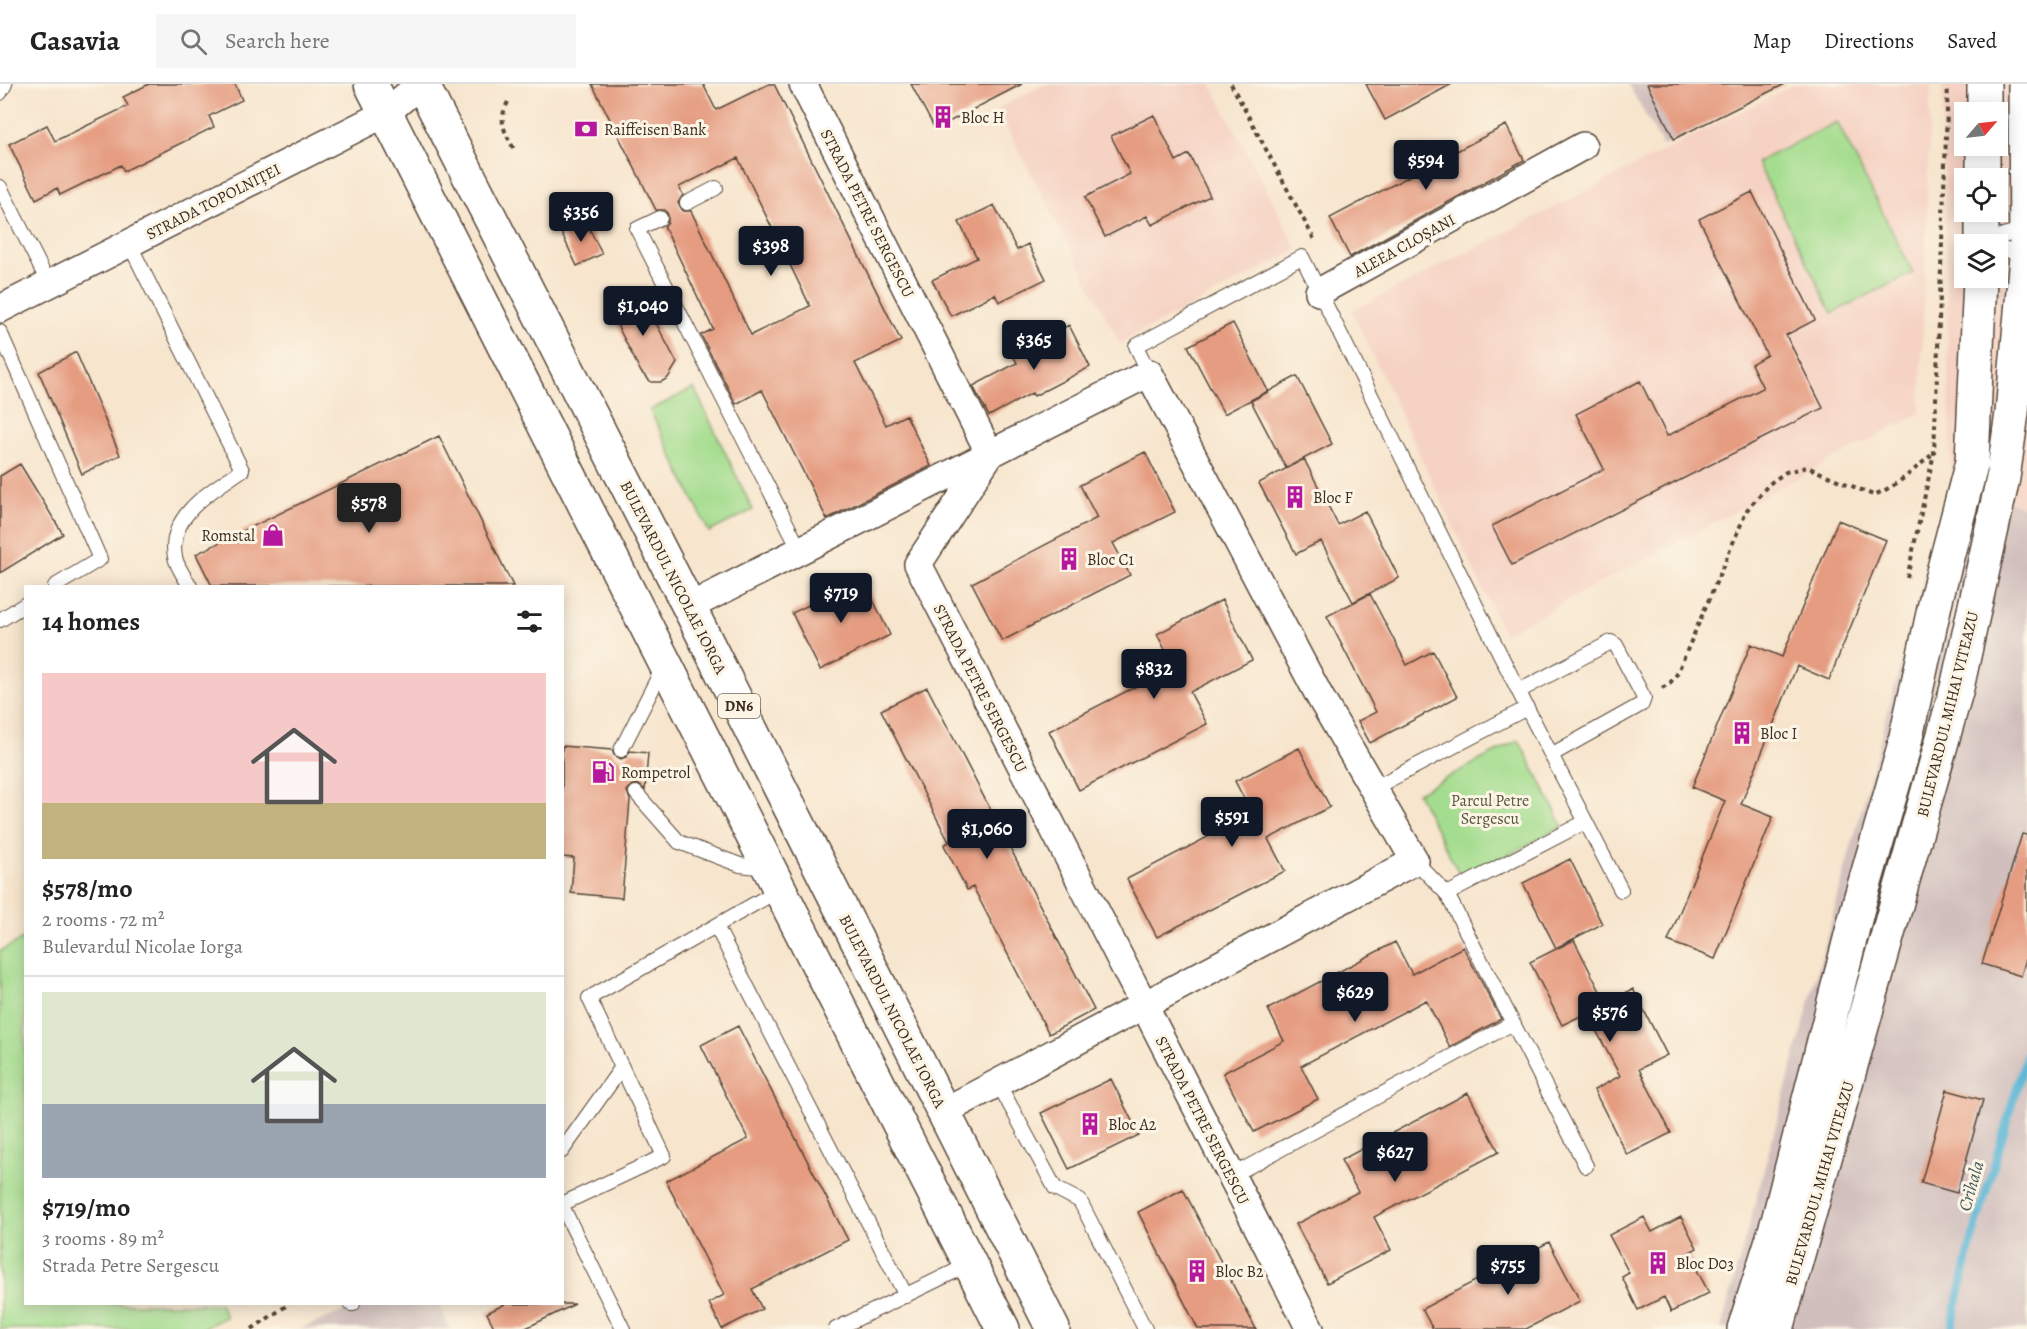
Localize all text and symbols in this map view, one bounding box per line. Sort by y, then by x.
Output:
search box [156,14,576,68]
text: Casavia [30,22,120,60]
icon: search [177,25,210,58]
text: Search here [225,26,330,56]
text: Map [1753,27,1791,55]
text: Directions [1824,27,1914,55]
text: Saved [1947,27,1997,55]
north arrow [1954,102,2008,156]
map controls [1954,102,2008,288]
building icon: Bloc H [930,104,956,130]
place label: Bloc H [961,107,1004,129]
bank icon: Raiffeisen Bank [573,116,599,142]
place label: Raiffeisen Bank [604,119,706,141]
street label: STRADA PETRE SERGESCU [815,125,919,302]
pin: $594 [1390,140,1462,191]
text: $594 [1408,146,1444,173]
street label: STRADA TOPOLNIȚEI [142,158,284,245]
button: locate [1954,168,2008,222]
pin: $356 [545,192,617,243]
text: $356 [563,198,599,225]
street label: ALEEA CLOȘANI [1349,209,1459,283]
pin: $398 [735,226,807,277]
text: $398 [753,232,789,259]
button: layers [1954,234,2008,288]
pin: $1,040 [594,286,692,337]
text: $1,040 [617,292,669,319]
pin: $365 [998,320,1070,371]
text: $365 [1016,326,1052,353]
street label: BULEVARDUL NICOLAE IORGA [615,477,732,679]
pin: $578 [333,483,405,534]
building icon: Bloc F [1282,484,1308,510]
place label: Bloc F [1313,487,1353,509]
text: $578 [351,489,387,516]
shop icon: Romstal [260,522,286,548]
place label: Romstal [201,525,255,547]
building icon: Bloc C1 [1056,546,1082,572]
place label: Bloc C1 [1087,549,1134,571]
pin: $719 [805,573,877,624]
text: $719 [824,579,858,606]
street label: STRADA PETRE SERGESCU [928,600,1032,777]
text: 14 homes [42,604,140,639]
icon: filters [513,605,546,638]
street label: BULEVARDUL MIHAI VITEAZU [1912,609,1984,820]
pin: $832 [1118,649,1190,700]
text: $832 [1135,655,1173,682]
road number: DN6 [718,694,760,718]
icon: home [240,712,348,820]
building icon: Bloc I [1729,720,1755,746]
place label: Bloc I [1760,723,1797,745]
fuel station icon: Rompetrol [590,759,616,785]
place label: Rompetrol [621,762,690,784]
park label: Parcul Petre Sergescu [1451,790,1529,830]
pin: $591 [1196,797,1268,848]
text: $591 [1215,803,1249,830]
pin: $1,060 [938,809,1036,860]
text: $1,060 [961,815,1013,842]
text: $578/mo [42,871,133,906]
text: 2 rooms · 72 m² [42,906,164,933]
street label: BULEVARDUL NICOLAE IORGA [834,911,951,1113]
text: Bulevardul Nicolae Iorga [42,933,243,960]
pin: $629 [1319,972,1391,1023]
text: $629 [1336,978,1374,1005]
pin: $576 [1574,992,1646,1043]
text: $576 [1592,998,1628,1025]
icon: home [240,1031,348,1139]
street label: STRADA PETRE SERGESCU [1150,1032,1254,1209]
street label: BULEVARDUL MIHAI VITEAZU [1780,1078,1860,1288]
building icon: Bloc A2 [1077,1111,1103,1137]
place label: Bloc A2 [1108,1114,1157,1136]
pin: $627 [1359,1132,1431,1183]
text: $627 [1377,1138,1413,1165]
water label: Crihala [1952,1158,1990,1214]
text: $719/mo [42,1190,130,1225]
text: 3 rooms · 89 m² [42,1225,164,1252]
pin: $755 [1472,1245,1544,1296]
building icon: Bloc D03 [1645,1250,1671,1276]
text: $755 [1491,1251,1525,1278]
text: Strada Petre Sergescu [42,1252,219,1279]
place label: Bloc D03 [1676,1253,1734,1275]
building icon: Bloc B2 [1184,1258,1210,1284]
place label: Bloc B2 [1215,1261,1264,1283]

